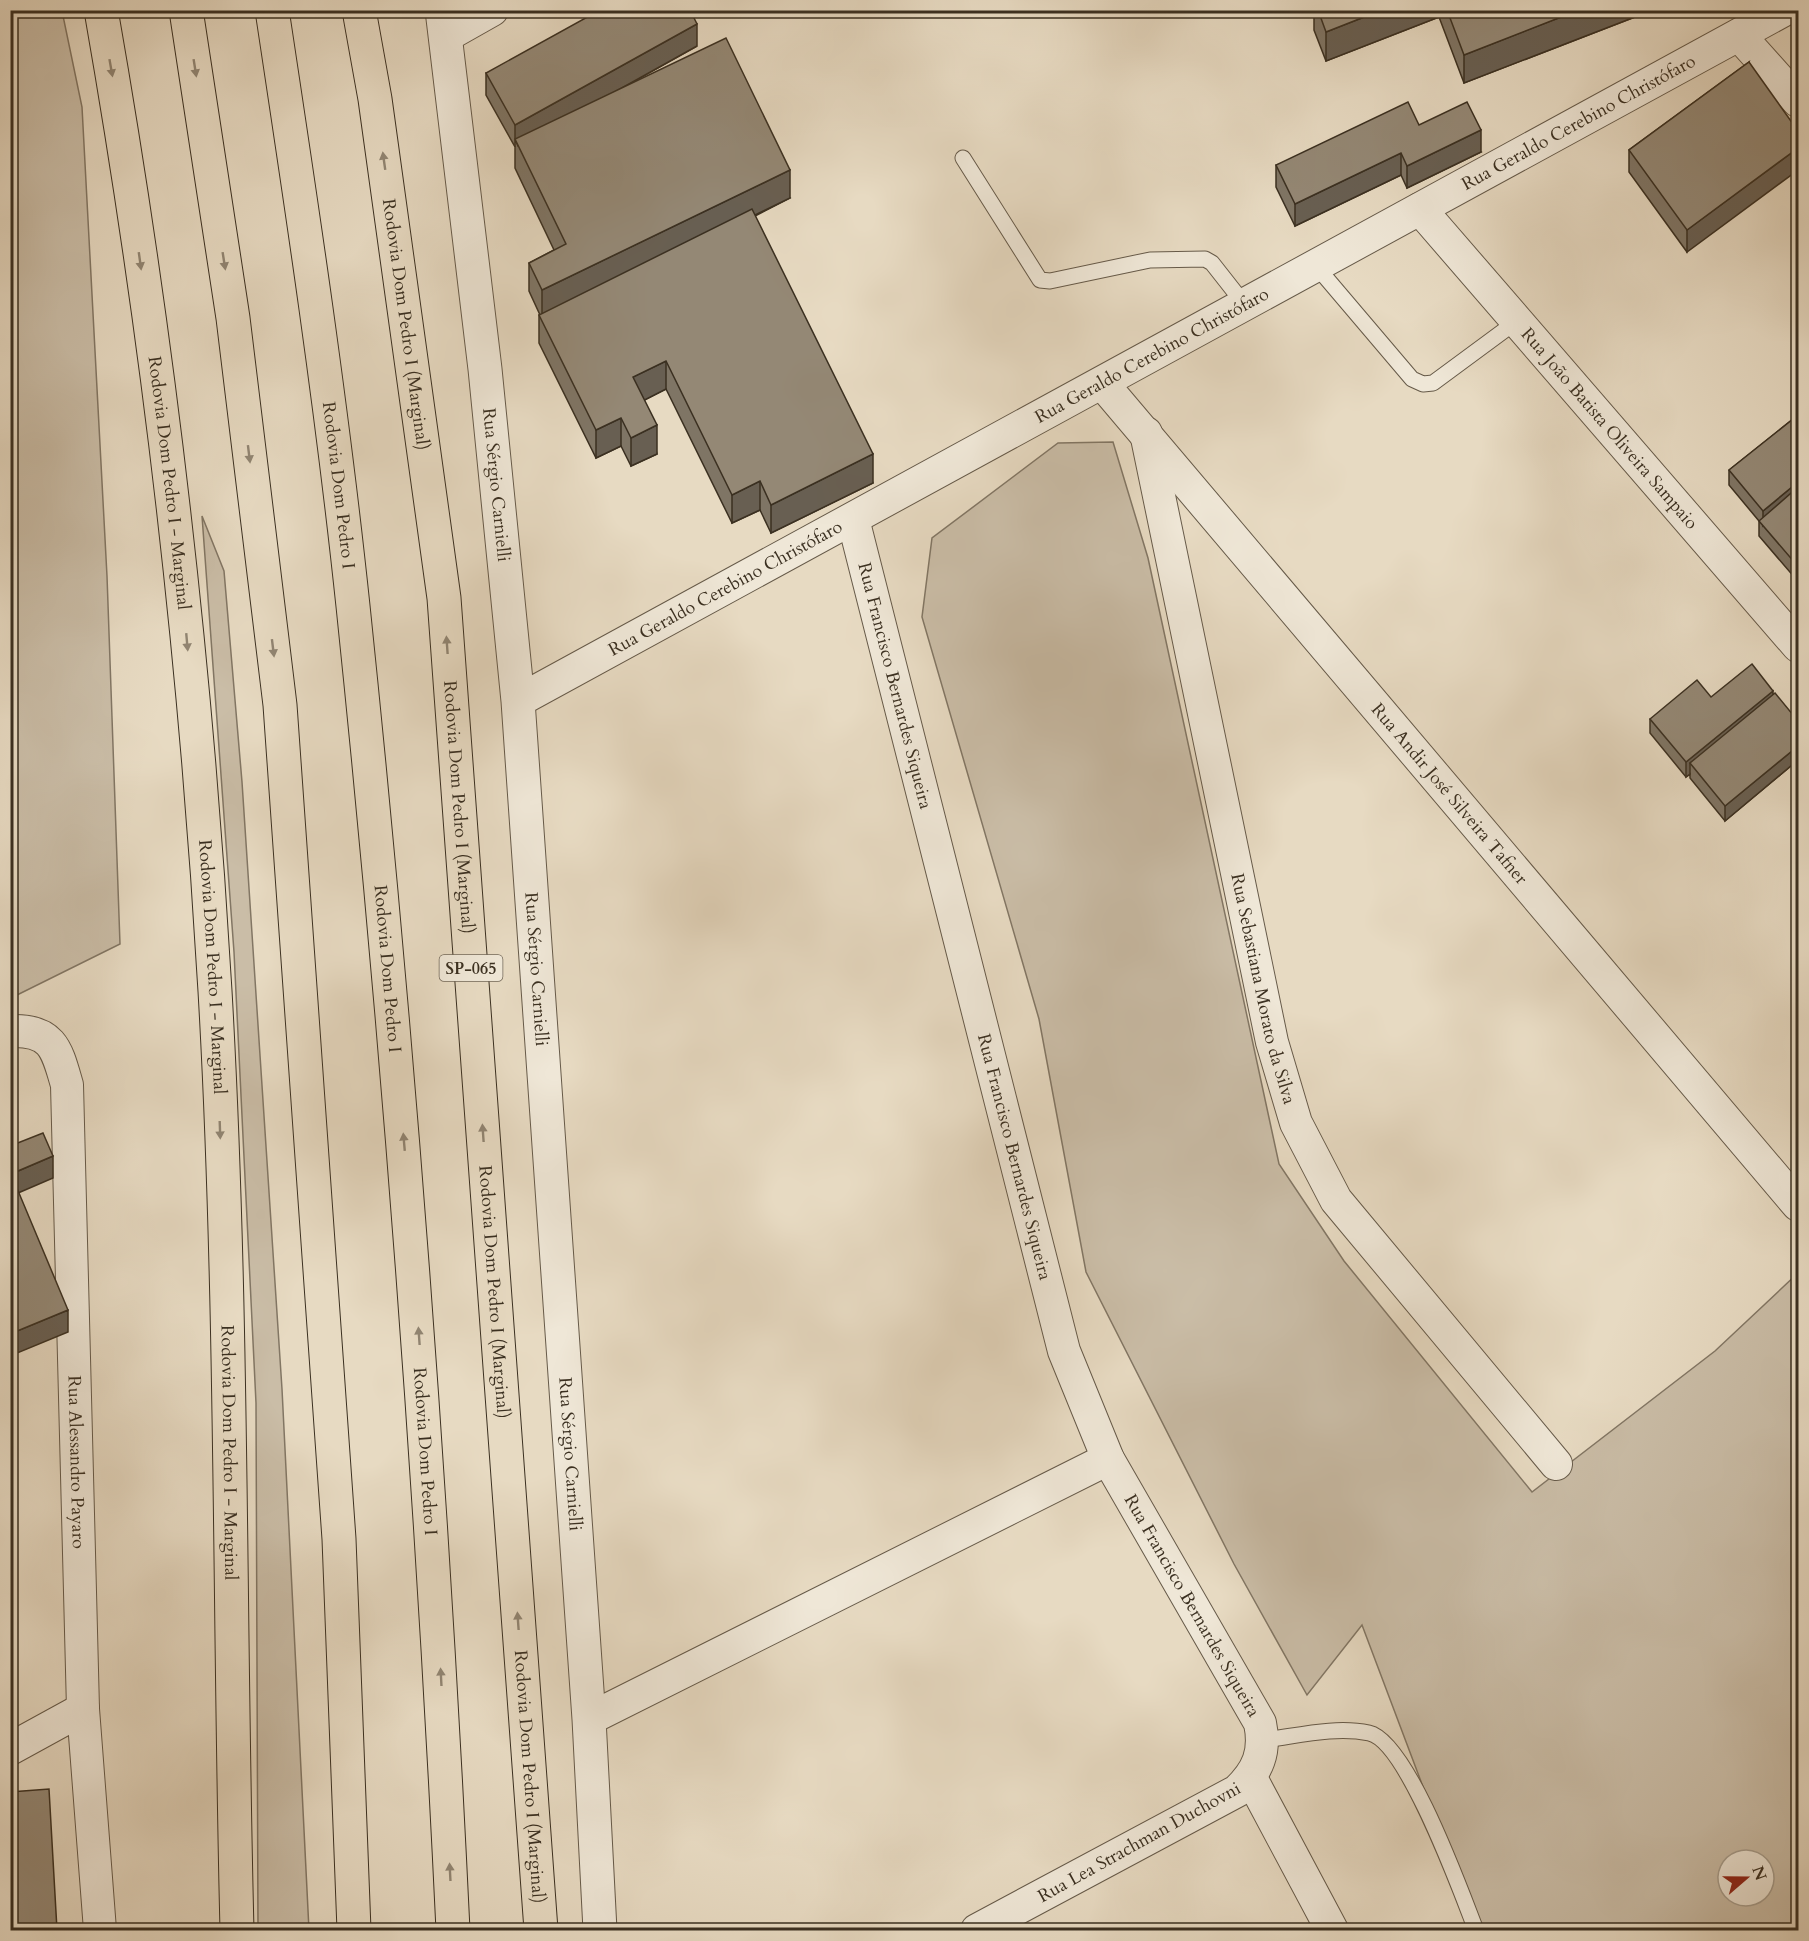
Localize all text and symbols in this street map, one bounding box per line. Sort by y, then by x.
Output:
street label: Rua Geraldo Cerebino Christófaro [1457,49,1700,197]
one-way arrow [107,59,116,78]
one-way arrow [190,59,199,78]
one-way arrow [379,151,388,170]
street label: Rodovia Dom Pedro I (Marginal) [376,197,435,452]
one-way arrow [136,251,145,270]
one-way arrow [220,252,229,271]
street label: Rua Geraldo Cerebino Christófaro [1031,281,1274,430]
street label: Rua João Batista Oliveira Sampaio [1515,322,1704,535]
street label: Rodovia Dom Pedro I - Marginal [142,355,196,612]
street label: Rodovia Dom Pedro I [316,400,361,570]
street label: Rua Sérgio Carnielli [476,407,516,563]
one-way arrow [245,445,254,464]
street label: Rua Geraldo Cerebino Christófaro [604,514,847,662]
street label: Rua Francisco Bernardes Siqueira [852,560,938,812]
one-way arrow [182,633,192,652]
one-way arrow [442,636,452,655]
one-way arrow [268,639,277,658]
street label: Rodovia Dom Pedro I (Marginal) [437,680,480,935]
street label: Rua Andir José Silveira Tafner [1365,698,1534,890]
street label: Rodovia Dom Pedro I - Marginal [192,839,232,1095]
street label: Rua Sebastiana Morato da Silva [1224,871,1302,1107]
street label: Rodovia Dom Pedro I [367,884,407,1054]
street label: Rua Sérgio Carnielli [518,891,554,1047]
road number: SP-065 [440,955,502,981]
street label: Rua Francisco Bernardes Siqueira [971,1031,1058,1283]
one-way arrow [215,1120,225,1139]
one-way arrow [478,1124,488,1143]
one-way arrow [399,1132,409,1151]
street label: Rodovia Dom Pedro I (Marginal) [472,1164,516,1420]
street label: Rodovia Dom Pedro I - Marginal [214,1325,243,1581]
one-way arrow [414,1326,423,1345]
street label: Rodovia Dom Pedro I [407,1366,443,1536]
street label: Rua Alessandro Payaro [61,1375,91,1549]
street label: Rua Sérgio Carnielli [552,1376,588,1532]
street label: Rua Francisco Bernardes Siqueira [1118,1490,1266,1722]
one-way arrow [514,1611,523,1630]
street label: Rodovia Dom Pedro I (Marginal) [508,1649,551,1904]
one-way arrow [436,1668,445,1687]
street label: Rua Lea Strachman Duchovni [1033,1776,1245,1909]
north arrow [1716,1848,1776,1908]
one-way arrow [446,1863,455,1882]
text: N [1746,1863,1772,1884]

